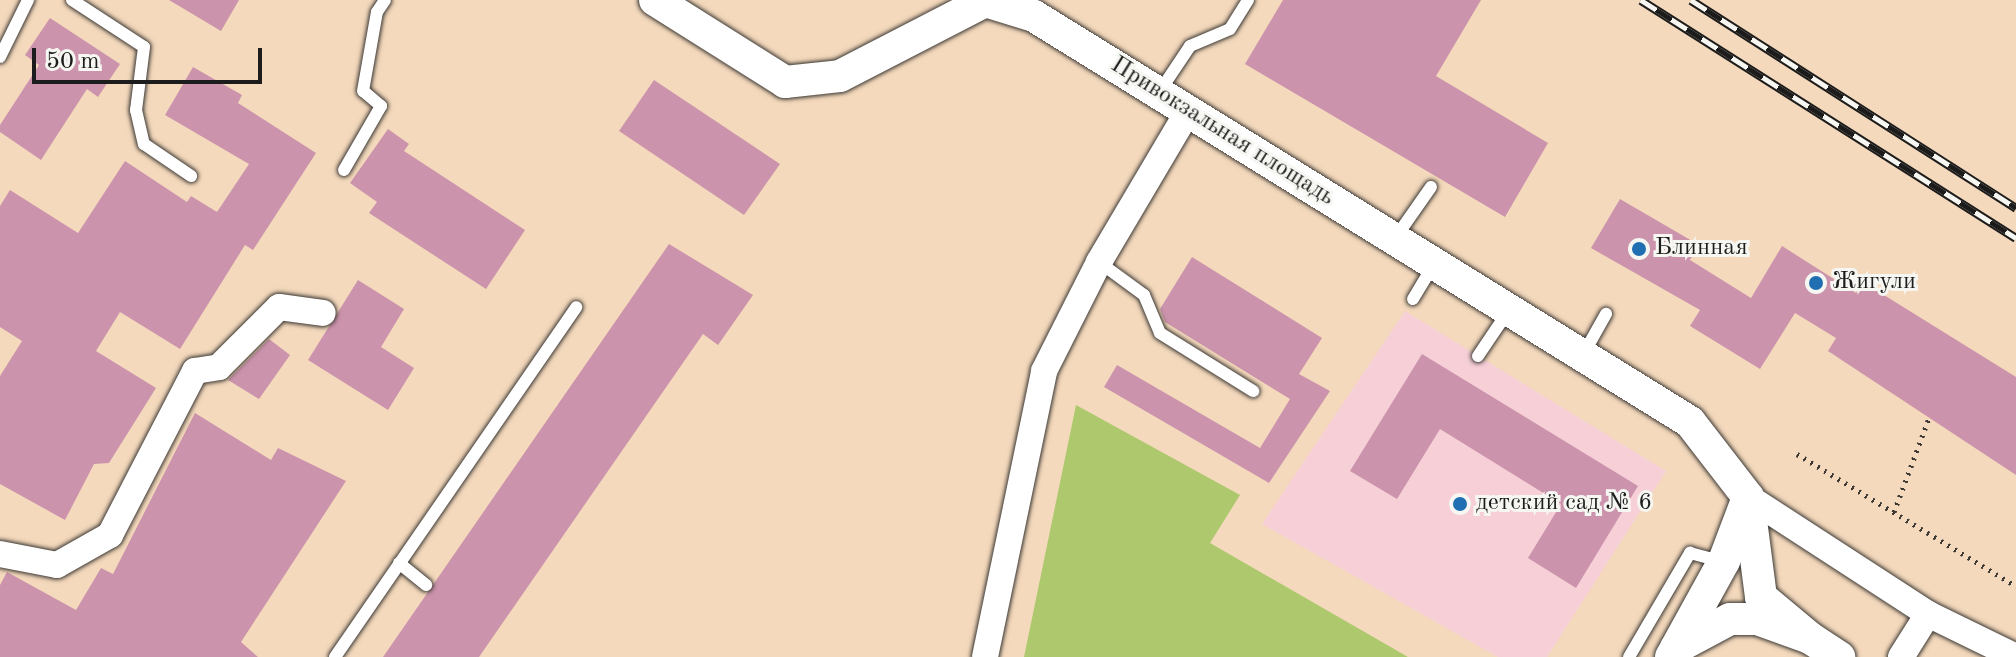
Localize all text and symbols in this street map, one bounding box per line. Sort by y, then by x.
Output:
scale bar [36,32,266,82]
text: 50 m [46,50,100,74]
street label: Привокзальная площадь [1105,51,1339,213]
place label: Блинная [1655,235,1748,263]
marker: Блинная [1630,240,1648,258]
place label: Жигули [1832,269,1916,297]
marker: Жигули [1807,274,1825,292]
place label: детский сад № 6 [1476,490,1652,518]
marker: детский сад № 6 [1451,495,1469,513]

